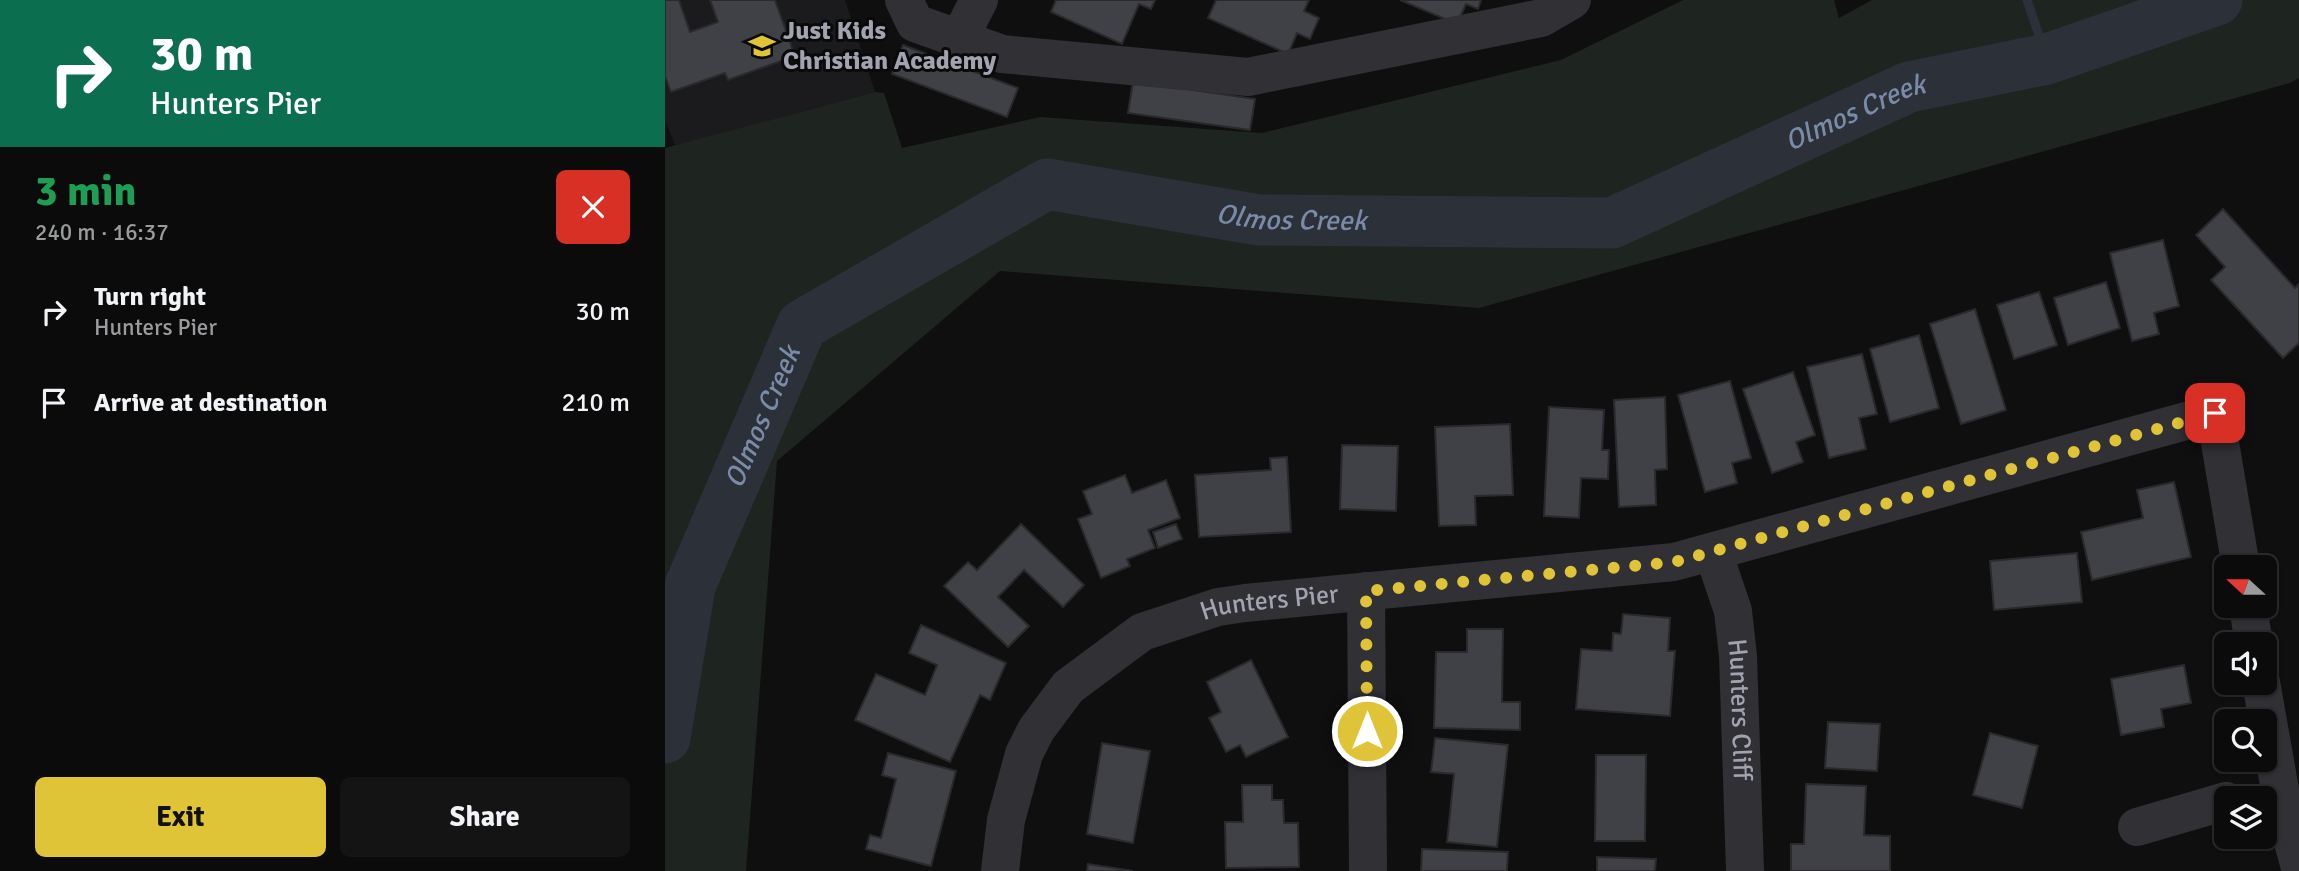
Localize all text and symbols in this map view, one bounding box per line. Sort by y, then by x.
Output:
place label: Just Kids Christian Academy [783,15,996,77]
text: 30 m [150,24,253,84]
icon: right [35,28,126,119]
school or university icon: Just Kids Christian Academy [747,31,777,61]
water label: Olmos Creek [1779,67,1931,159]
text: Hunters Pier [150,84,321,123]
text: 3 min [35,166,136,217]
button: close [556,170,630,244]
water label: Olmos Creek [1214,196,1370,238]
text: 240 m · 16:37 [35,218,169,247]
text: Turn right [94,281,206,313]
icon: right [35,293,73,331]
text: 30 m [575,296,630,328]
text: Hunters Pier [94,313,217,342]
water label: Olmos Creek [717,338,809,493]
pin [2185,383,2245,443]
icon: arrive [35,384,73,422]
text: Arrive at destination [94,387,327,419]
text: 210 m [561,387,630,419]
icon: arrive [2196,394,2234,432]
north arrow [2214,555,2277,618]
map controls [2214,555,2277,849]
street label: Hunters Pier [1196,578,1340,628]
button: sound [2214,632,2277,695]
street label: Hunters Cliff [1720,637,1758,782]
position arrow [1330,694,1404,768]
button: search [2214,709,2277,772]
button: Exit [35,777,326,857]
button: Share [340,777,630,857]
button: layers [2214,786,2277,849]

